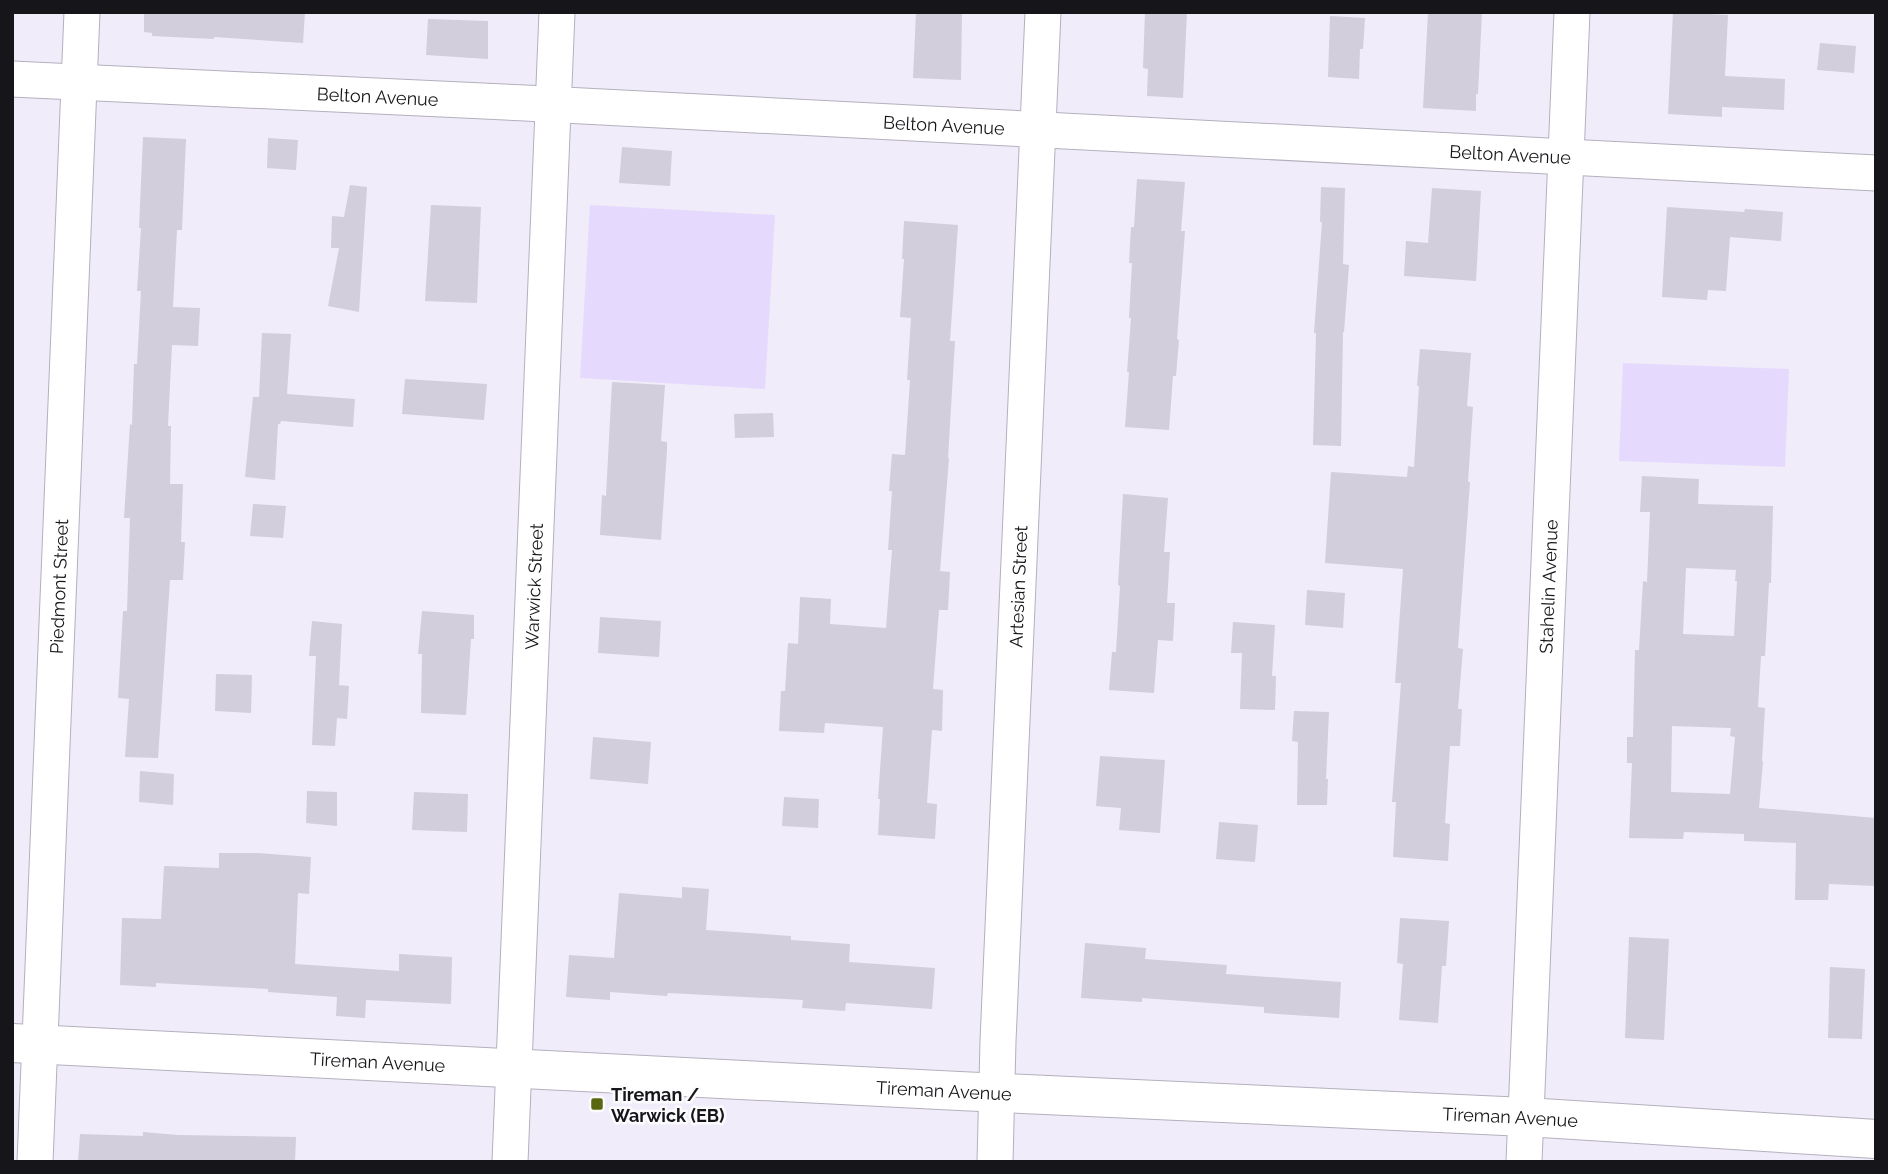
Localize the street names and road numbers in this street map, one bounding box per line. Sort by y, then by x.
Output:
street label: Belton Avenue [316,83,439,109]
street label: Belton Avenue [882,111,1006,138]
street label: Belton Avenue [1449,140,1572,168]
street label: Piedmont Street [45,519,72,654]
street label: Stahelin Avenue [1535,519,1561,654]
street label: Warwick Street [520,523,547,650]
street label: Artesian Street [1005,525,1031,648]
street label: Tireman Avenue [309,1048,446,1075]
street label: Tireman Avenue [876,1076,1012,1104]
street label: Tireman Avenue [1442,1103,1579,1131]

